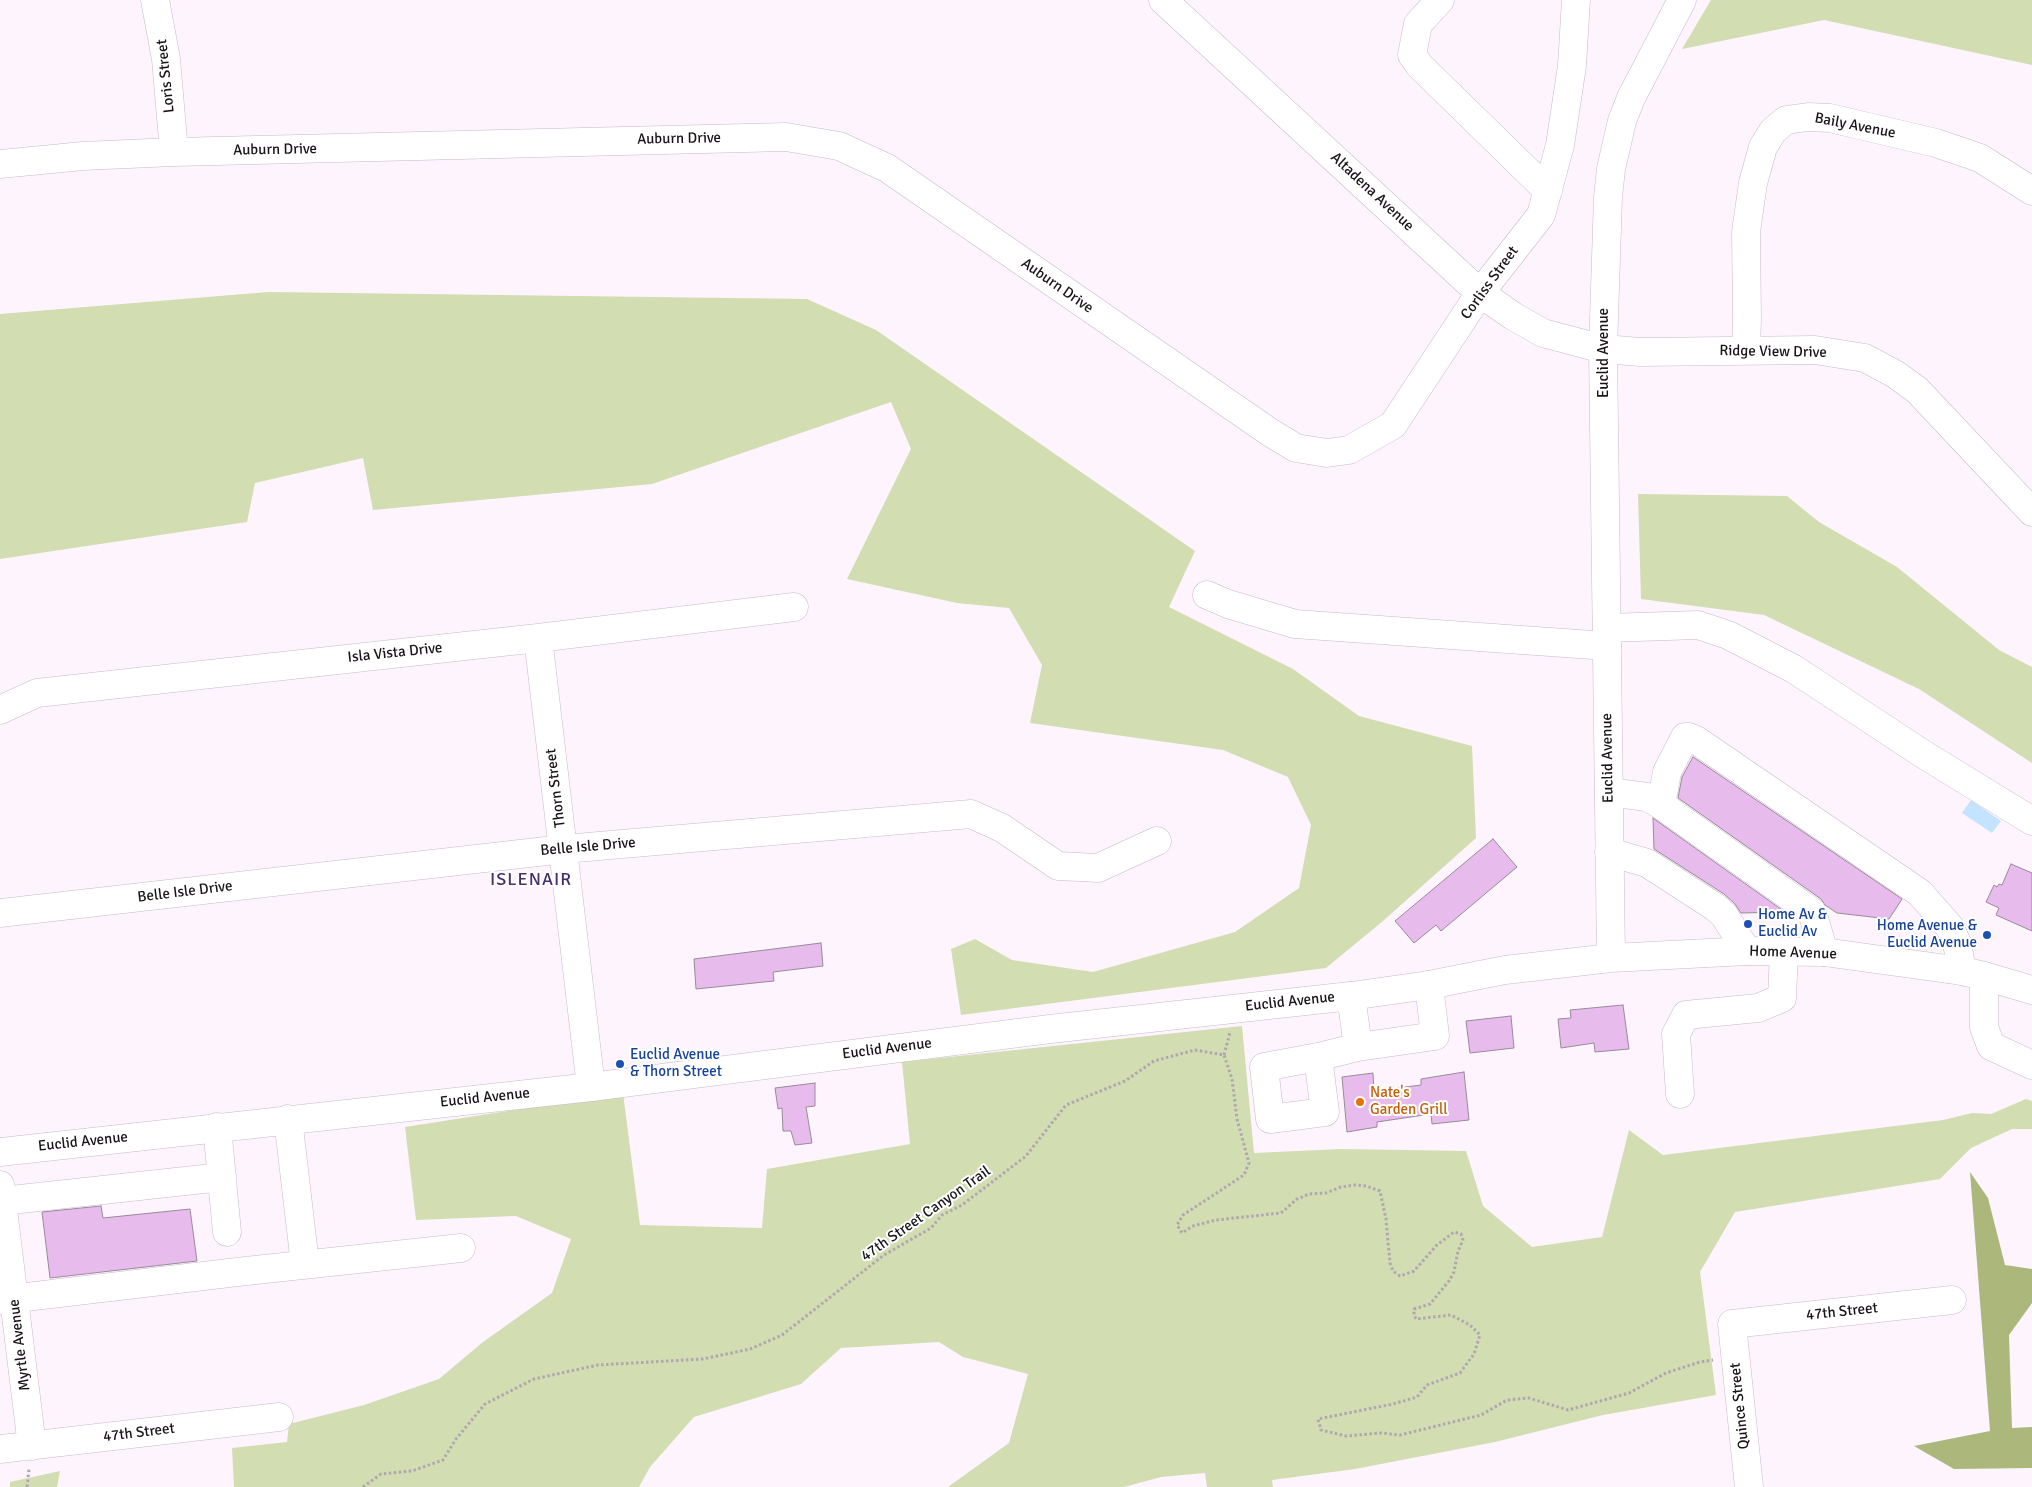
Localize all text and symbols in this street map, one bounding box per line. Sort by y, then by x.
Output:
street label: Loris Street [153,38,179,114]
street label: Baily Avenue [1813,109,1897,143]
street label: Auburn Drive [637,129,721,149]
street label: Auburn Drive [233,140,317,160]
street label: Altadena Avenue [1327,149,1417,235]
street label: Corliss Street [1457,243,1523,323]
street label: Auburn Drive [1017,255,1097,317]
street label: Euclid Avenue [1595,308,1613,398]
street label: Ridge View Drive [1719,342,1827,362]
street label: Isla Vista Drive [347,639,443,667]
street label: Euclid Avenue [1598,713,1618,803]
street label: Thorn Street [542,747,570,829]
street label: Belle Isle Drive [540,834,636,860]
district label: ISLENAIR [489,869,573,891]
street label: Belle Isle Drive [137,877,233,907]
place label: Home Av & Euclid Av [1758,906,1827,941]
place label: Home Avenue & Euclid Avenue [1877,917,1977,952]
marker: Home Av & Euclid Av [1742,918,1754,930]
marker: Home Avenue & Euclid Avenue [1981,929,1993,941]
street label: Home Avenue [1749,942,1837,964]
street label: Euclid Avenue [1244,988,1336,1016]
street label: Euclid Avenue [841,1035,933,1063]
place label: Euclid Avenue & Thorn Street [630,1046,722,1081]
marker: Euclid Avenue & Thorn Street [614,1058,626,1070]
street label: Euclid Avenue [439,1084,531,1112]
place label: Nate's Garden Grill [1370,1084,1448,1119]
marker: Nate's Garden Grill [1354,1096,1366,1108]
street label: Euclid Avenue [37,1128,129,1156]
street label: 47th Street Canyon Trail [858,1162,994,1266]
street label: Myrtle Avenue [5,1298,35,1392]
street label: 47th Street [1805,1299,1879,1325]
street label: Quince Street [1727,1362,1753,1450]
street label: 47th Street [102,1420,176,1446]

